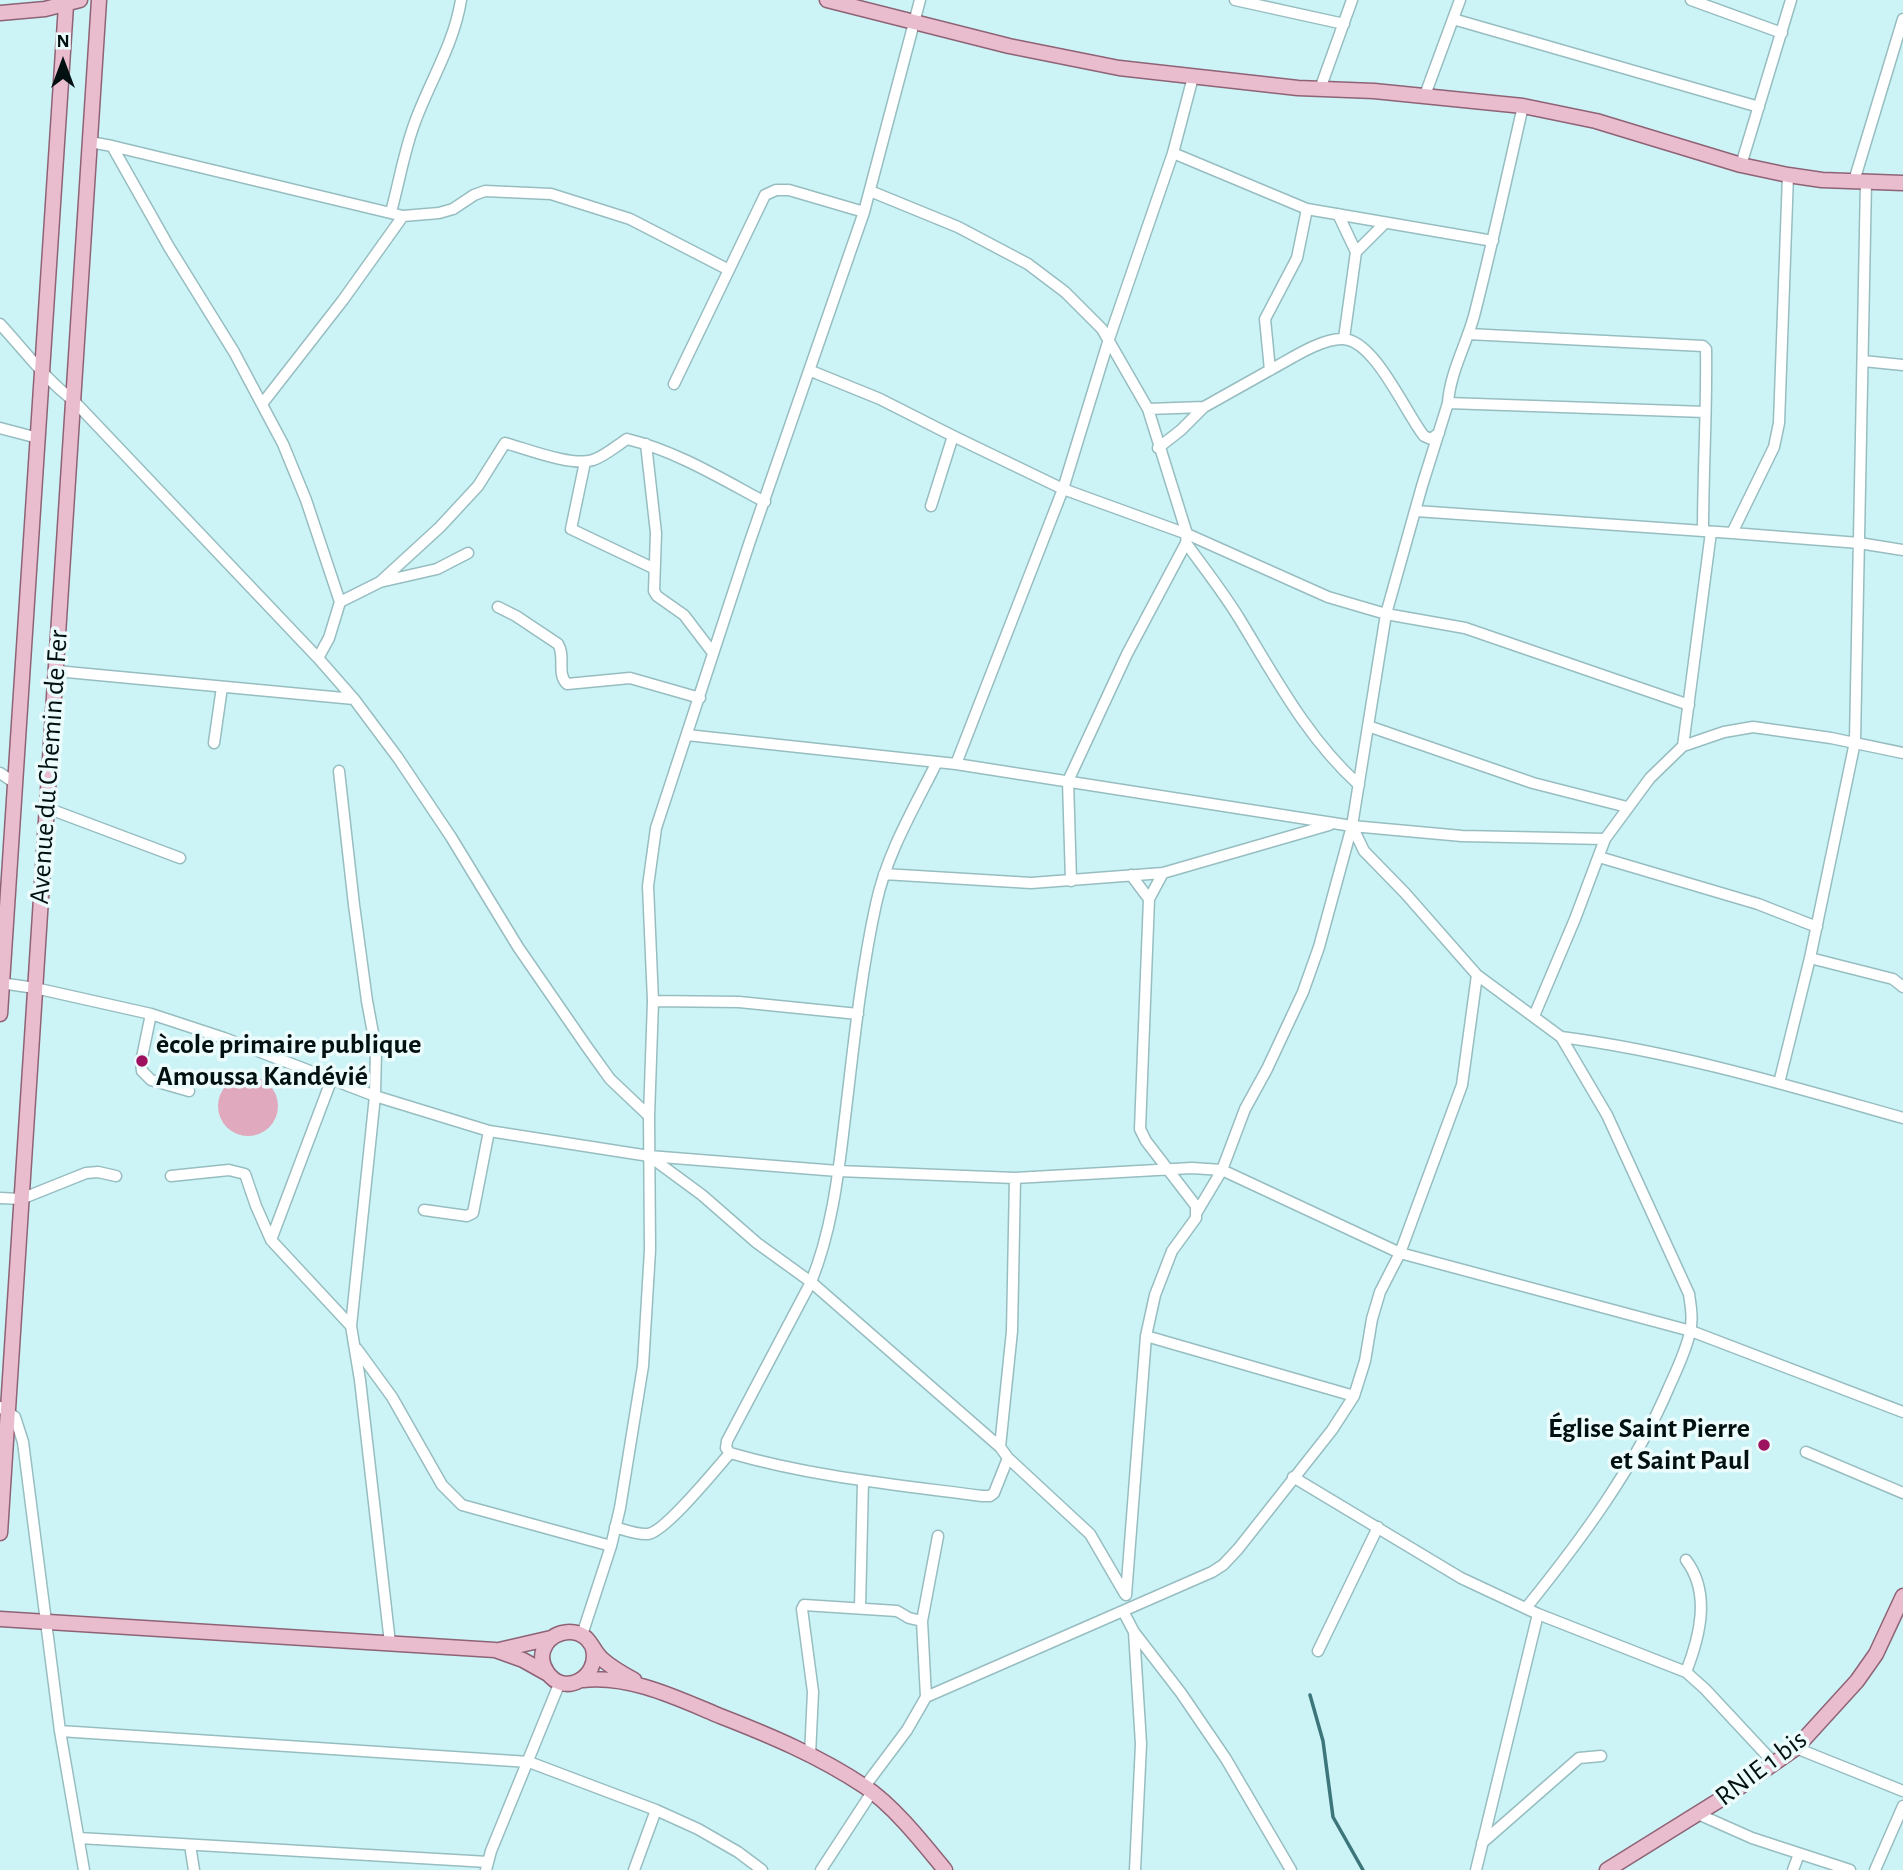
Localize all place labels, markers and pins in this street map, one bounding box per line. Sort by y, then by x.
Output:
place label: ècole primaire publique Amoussa Kandévié [156,1028,421,1094]
marker: ècole primaire publique Amoussa Kandévié [134,1053,150,1069]
place label: Église Saint Pierre et Saint Paul [1548,1412,1750,1478]
marker: Église Saint Pierre et Saint Paul [1756,1437,1772,1453]

